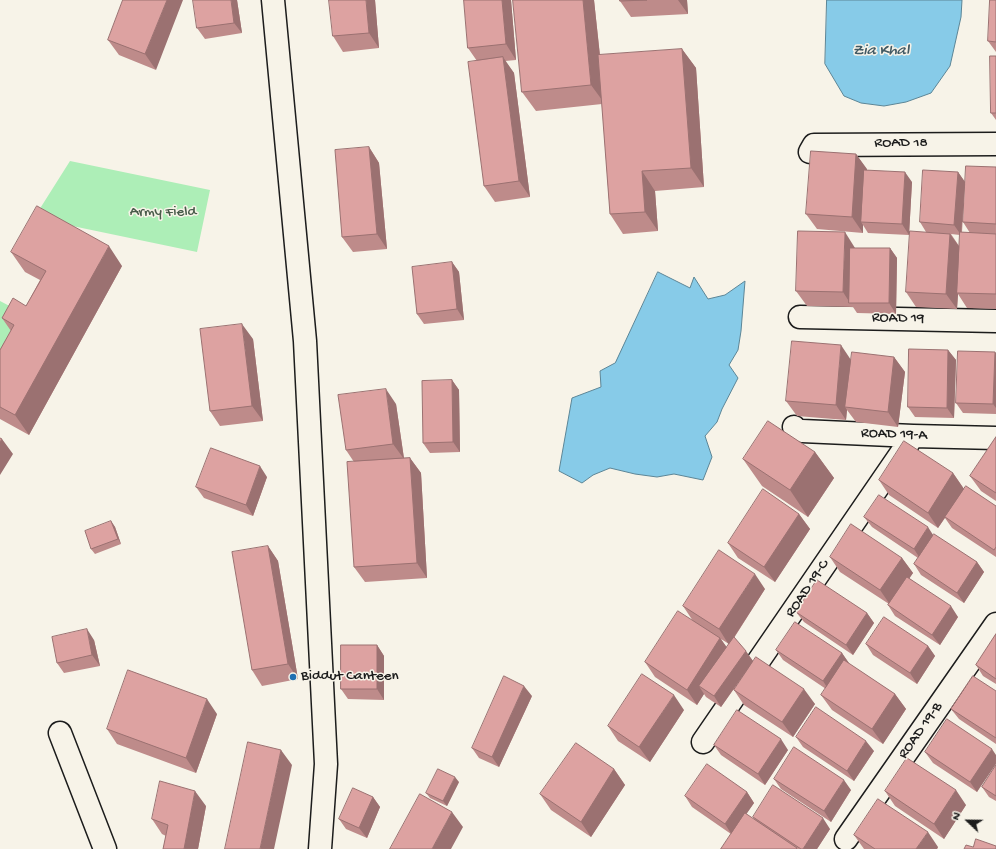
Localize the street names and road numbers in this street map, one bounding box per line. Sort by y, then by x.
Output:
street label: ROAD 18 [874,135,928,153]
street label: ROAD 19 [872,310,924,328]
street label: ROAD 19-A [861,425,927,445]
street label: ROAD 19-C [782,557,834,621]
street label: ROAD 19-B [895,699,947,763]

